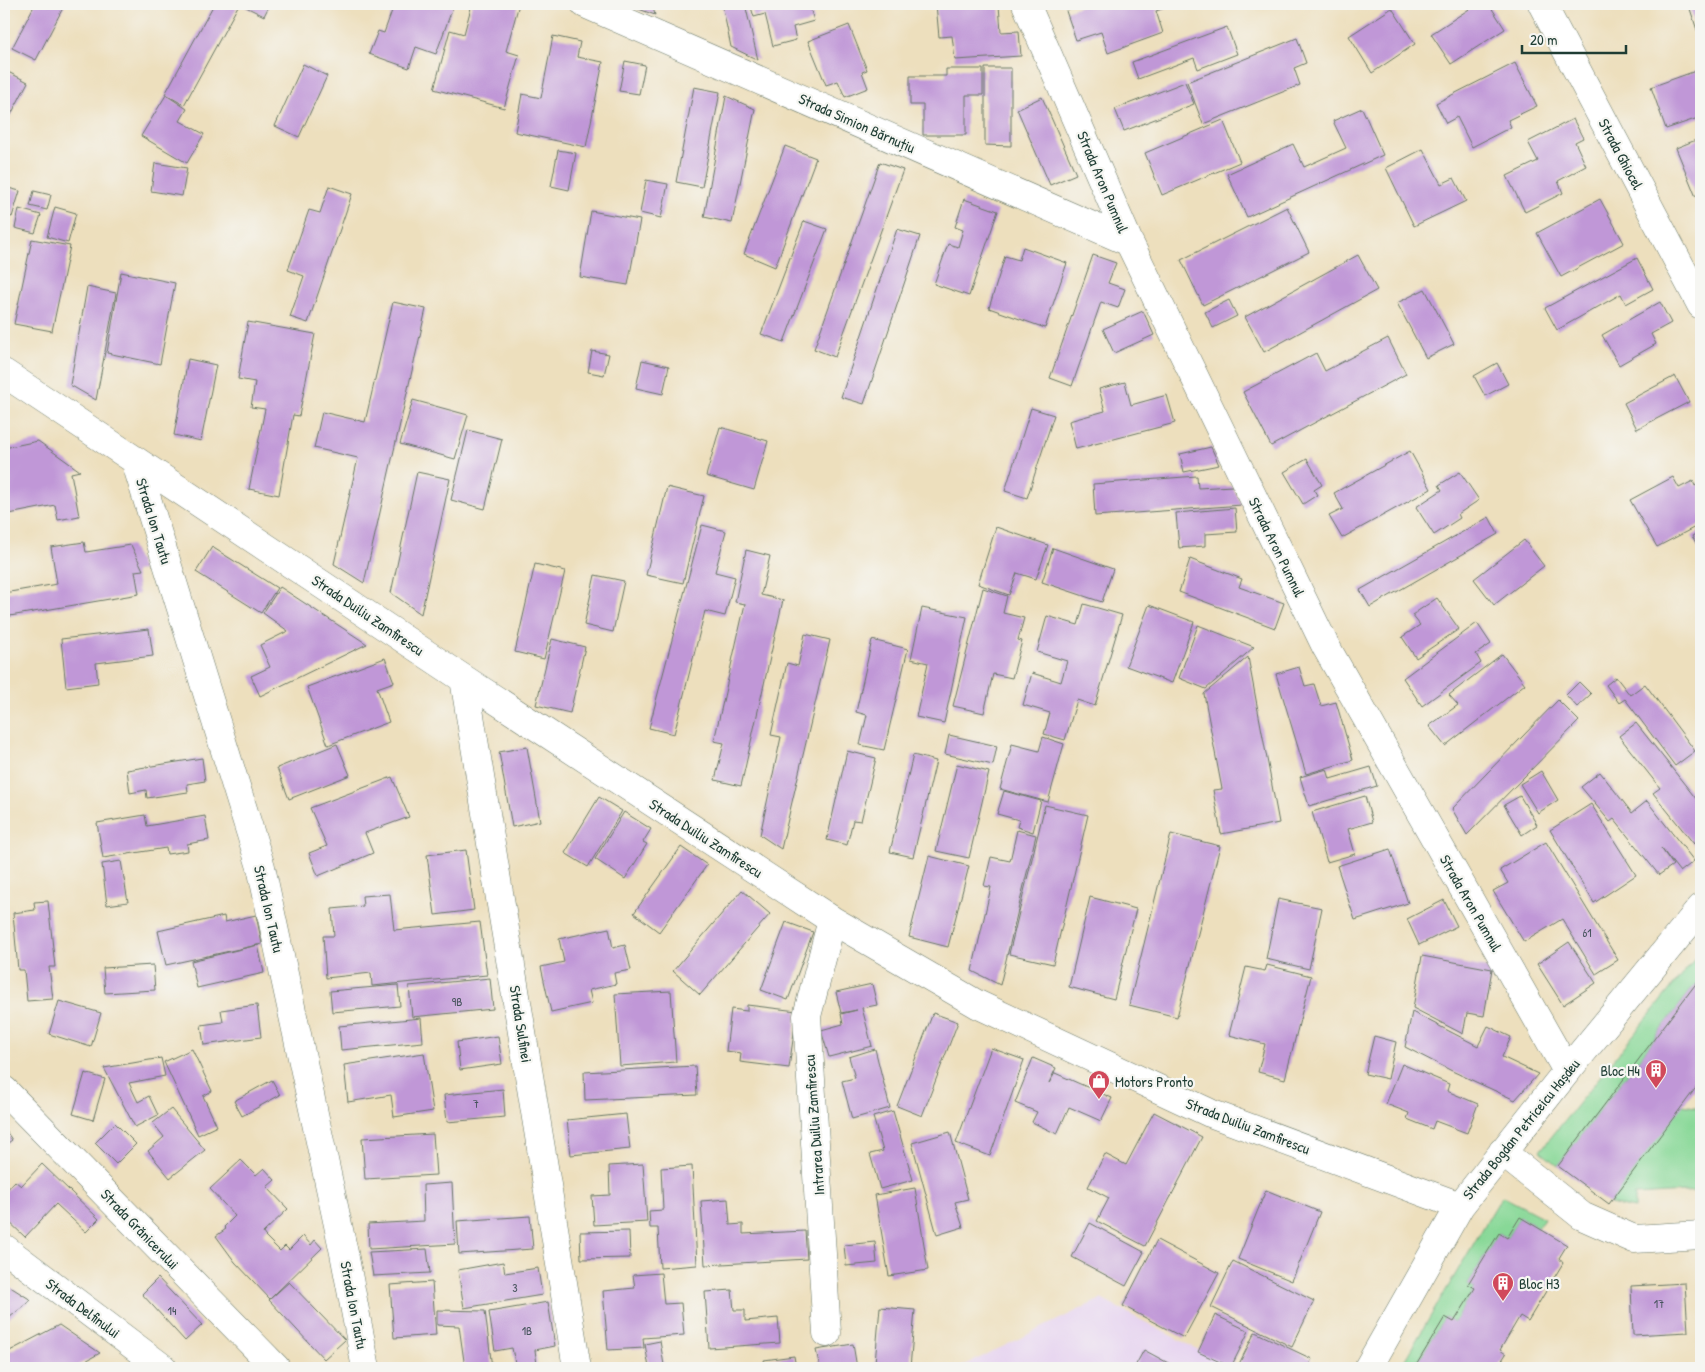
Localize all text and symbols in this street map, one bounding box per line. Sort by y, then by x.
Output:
scale bar [1522,22,1626,54]
text: 20 m [1530,29,1557,50]
street label: Strada Simion Bărnuțiu [795,88,919,158]
street label: Strada Ghiocel [1594,115,1648,193]
street label: Strada Aron Pumnul [1072,128,1134,236]
street label: Strada Ion Tautu [131,475,177,567]
street label: Strada Aron Pumnul [1244,494,1310,600]
street label: Strada Duiliu Zamfirescu [308,570,428,660]
street label: Strada Duiliu Zamfirescu [645,793,767,883]
street label: Strada Aron Pumnul [1435,851,1507,955]
street label: Strada Ion Tautu [249,863,289,955]
house number: 61 [1582,924,1592,941]
street label: Strada Sulfinei [505,984,537,1064]
house number: 9B [452,993,462,1010]
street label: Intrarea Duiliu Zamfirescu [799,1054,829,1196]
street label: Strada Bogdan Petriceicu Hașdeu [1458,1054,1584,1204]
building icon: Bloc H4 [1644,1058,1668,1089]
place label: Bloc H4 [1600,1060,1640,1081]
shop icon: Motors Pronto [1087,1069,1111,1100]
place label: Motors Pronto [1115,1071,1193,1092]
street label: Strada Duiliu Zamfirescu [1183,1093,1313,1159]
house number: 7 [473,1095,479,1112]
street label: Strada Grănicerului [96,1184,184,1274]
street label: Strada Ion Tautu [335,1259,373,1351]
building icon: Bloc H3 [1491,1271,1515,1302]
street label: Strada Delfinului [41,1273,125,1343]
place label: Bloc H3 [1519,1273,1560,1294]
house number: 3 [512,1279,518,1296]
house number: 17 [1654,1295,1664,1312]
house number: 14 [168,1302,177,1319]
house number: 1B [522,1322,532,1339]

